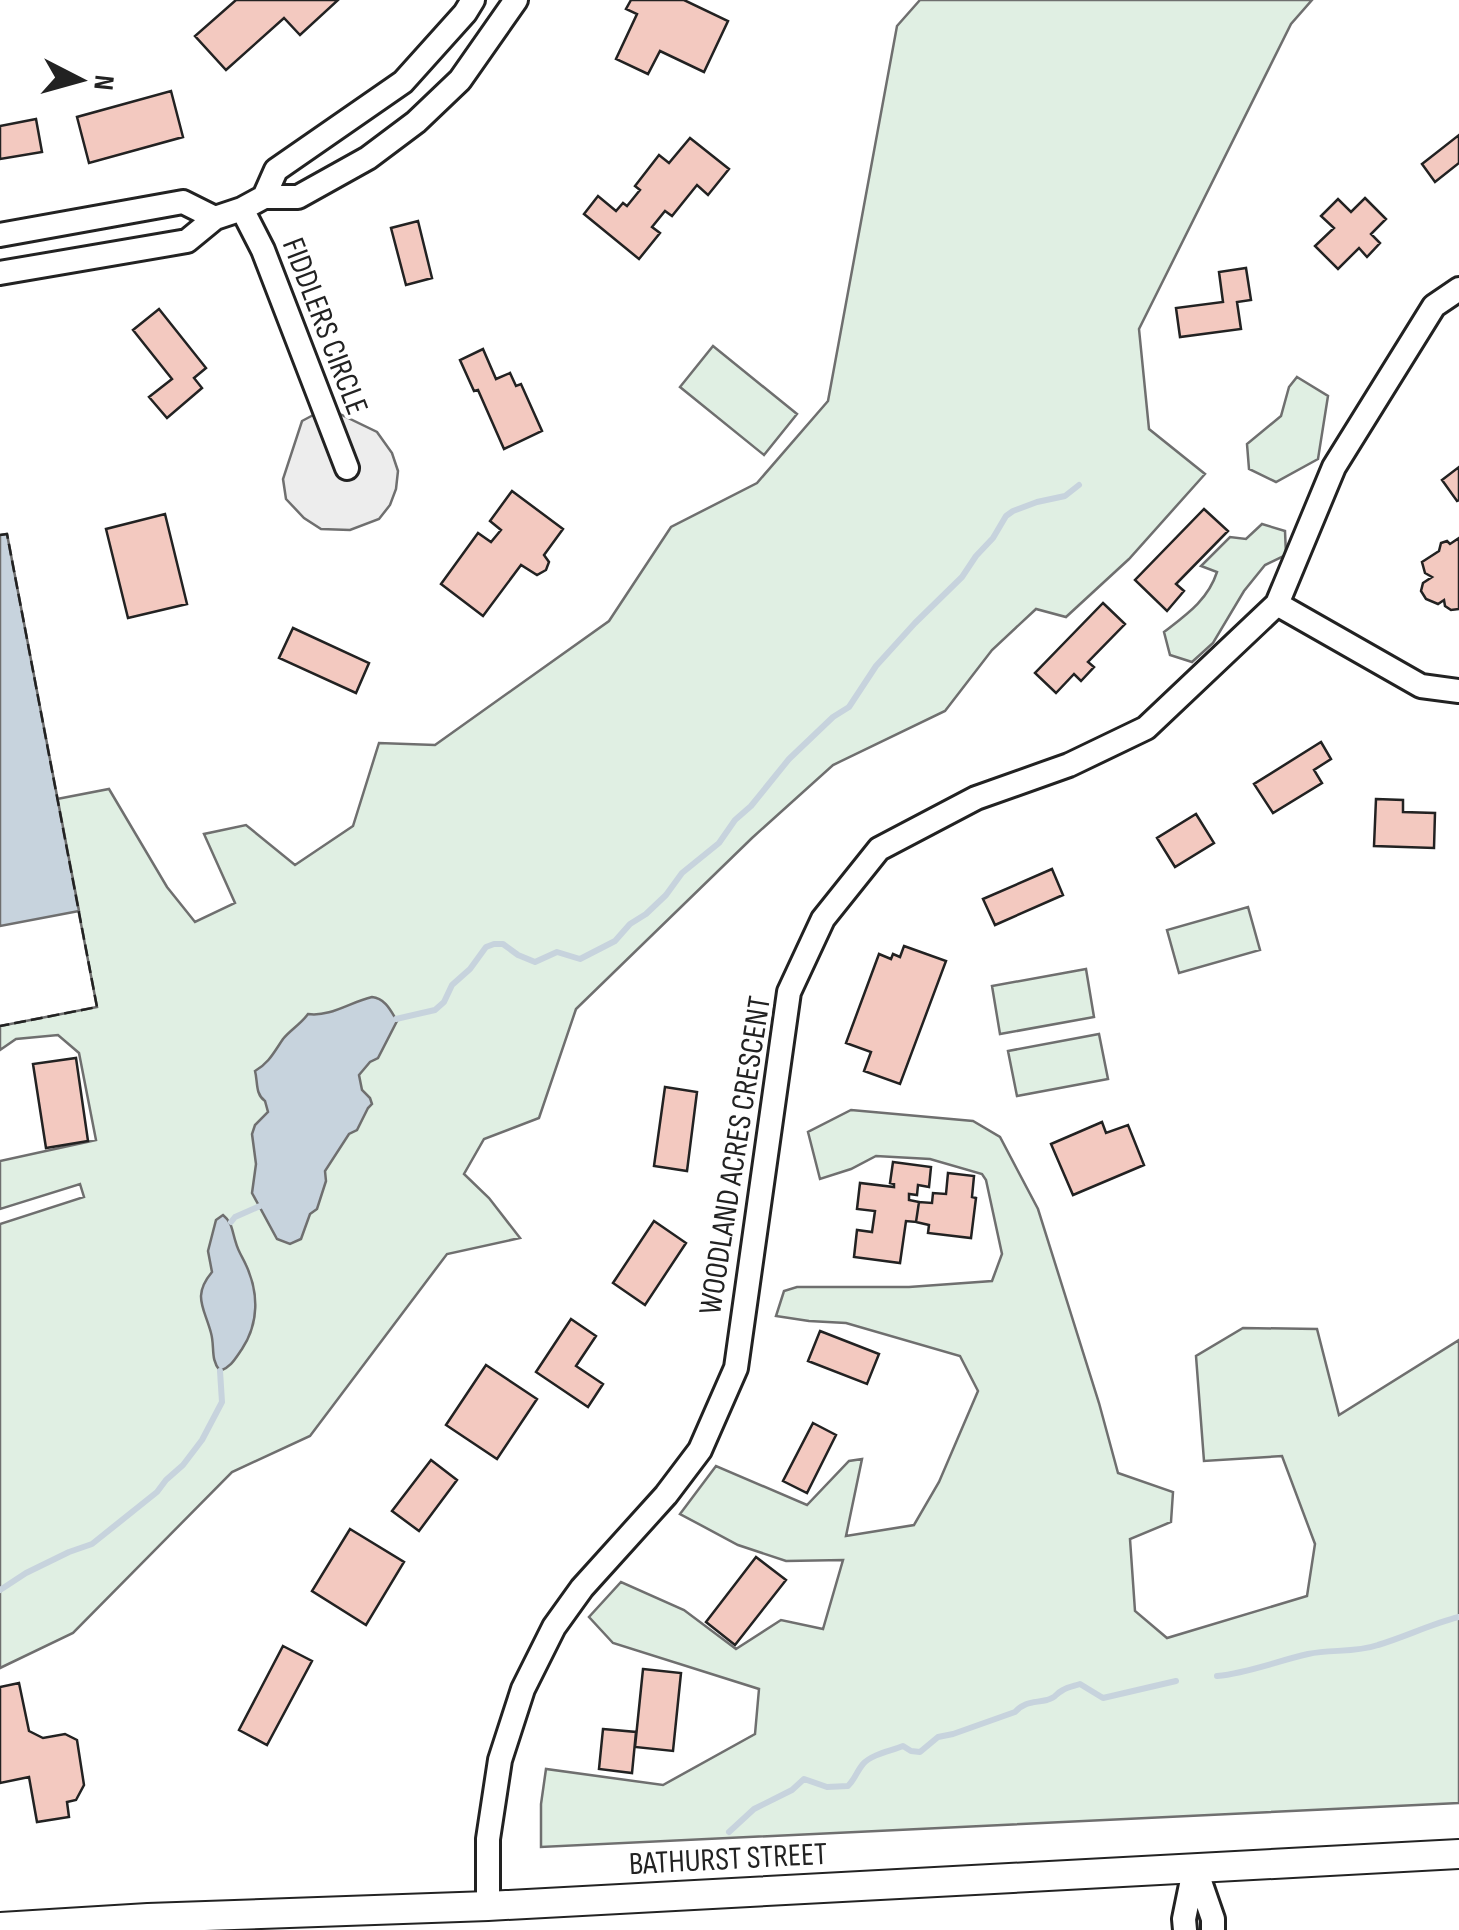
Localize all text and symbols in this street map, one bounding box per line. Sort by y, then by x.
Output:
north arrow [30,30,130,130]
text: N [86,73,121,92]
street label: FIDDLERS CIRCLE [273,233,376,420]
street label: WOODLAND ACRES CRESCENT [691,993,780,1317]
street label: BATHURST STREET [628,1835,828,1884]

